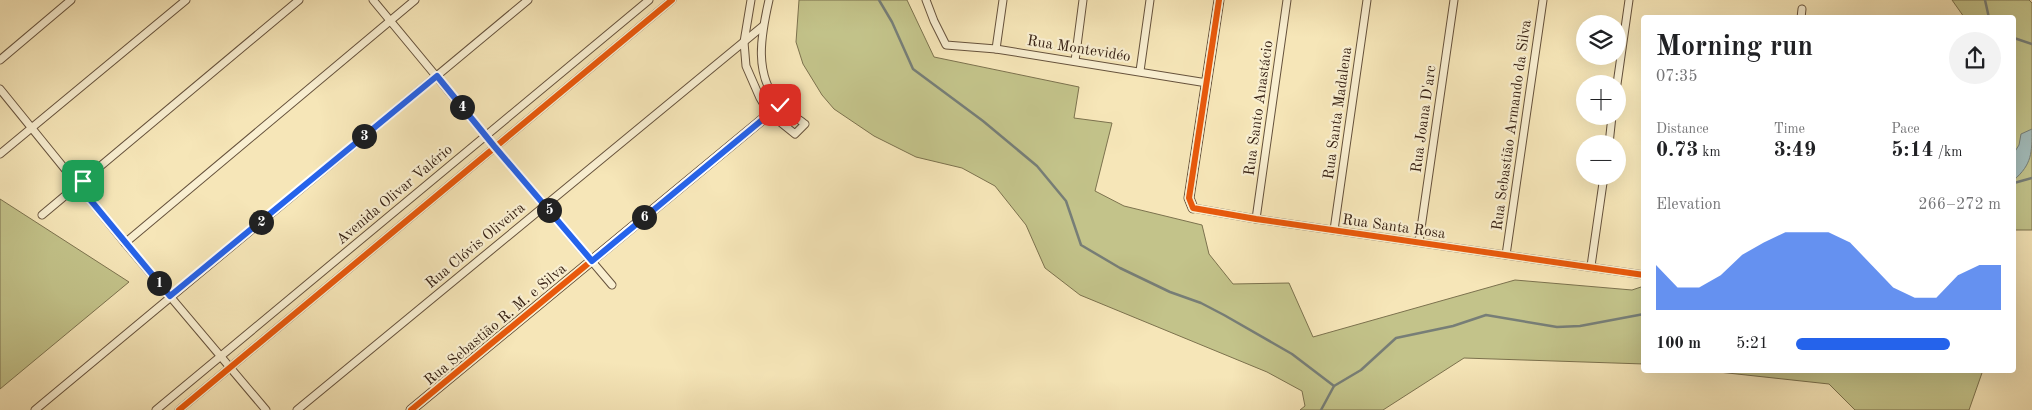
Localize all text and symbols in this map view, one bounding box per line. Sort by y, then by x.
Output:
map controls [1576,15,1626,185]
button: layers [1576,15,1626,65]
street label: Rua Sebastião Armando da Silva [1490,18,1535,232]
button: share [1949,32,2001,84]
street label: Rua Montevidéo [1026,34,1132,65]
text: Morning run [1656,34,1813,62]
street label: Rua Santo Anastácio [1243,40,1276,177]
street label: Rua Santa Madalena [1322,45,1355,180]
street label: Rua Joana D'arc [1410,64,1440,174]
text: 07:35 [1656,69,1698,85]
button: + [1576,75,1626,125]
pin [759,84,801,126]
icon: check [766,91,794,119]
pin: 4 [450,94,474,120]
text: 4 [458,100,467,114]
text: Distance [1656,122,1709,136]
text: Time [1774,122,1805,136]
text: Pace [1891,122,1920,136]
pin: 3 [352,124,376,148]
text: 3 [360,129,369,143]
button: − [1576,135,1626,185]
text: 0.73 [1656,140,1698,161]
text: 3:49 [1774,140,1816,161]
text: 5:14 [1891,140,1934,161]
street label: Avenida Olivar Valério [334,142,456,248]
text: km [1698,145,1721,159]
text: /km [1934,145,1962,159]
pin [62,160,104,202]
icon: arrive [69,167,97,195]
text: Elevation [1656,197,1721,213]
text: 266–272 m [1918,197,2001,213]
pin: 5 [536,198,562,222]
street label: Rua Clóvis Oliveira [424,200,529,292]
text: 5 [545,203,554,217]
pin: 6 [632,204,656,230]
pin: 2 [248,210,274,234]
text: 6 [640,210,649,224]
street label: Rua Santa Rosa [1341,213,1447,242]
text: 2 [257,215,266,229]
street label: Rua Sebastião R. M. e Silva [422,261,570,389]
pin: 1 [146,270,172,296]
text: 1 [155,276,164,290]
text: 100 m [1656,336,1701,352]
text: 5:21 [1736,336,1768,352]

